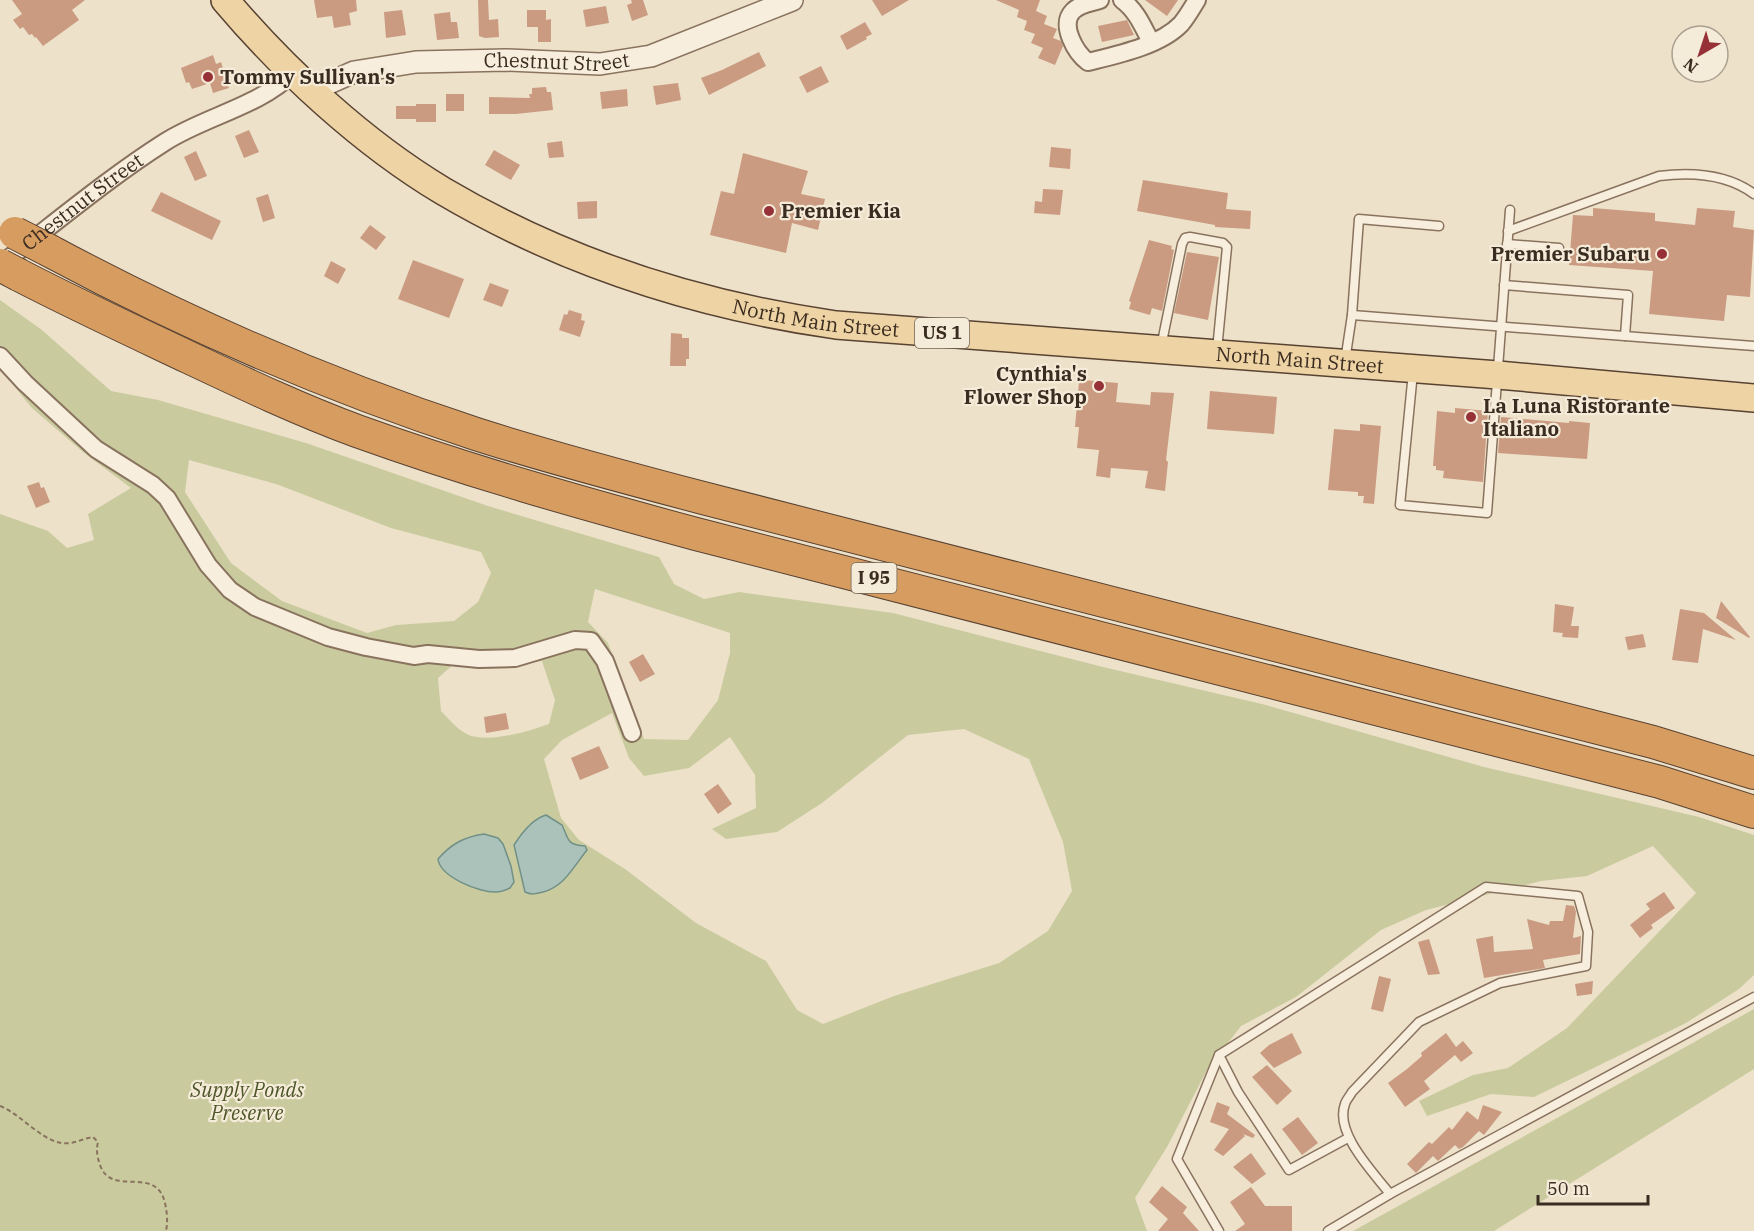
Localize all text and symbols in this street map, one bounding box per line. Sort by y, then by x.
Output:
north arrow [1670,24,1730,84]
street label: Chestnut Street [483,46,631,77]
text: N [1679,54,1702,77]
place label: Tommy Sullivan's [220,63,395,90]
marker: Tommy Sullivan's [201,70,215,84]
street label: Chestnut Street [16,146,148,256]
place label: Premier Kia [781,197,901,224]
marker: Premier Kia [762,204,776,218]
place label: Premier Subaru [1491,240,1650,267]
marker: Premier Subaru [1655,247,1669,261]
street label: North Main Street [730,292,900,343]
road number: US 1 [915,318,969,348]
street label: North Main Street [1215,340,1385,379]
place label: Cynthia's Flower Shop [964,360,1087,410]
marker: Cynthia's Flower Shop [1092,379,1106,393]
place label: La Luna Ristorante Italiano [1483,392,1670,442]
marker: La Luna Ristorante Italiano [1464,410,1478,424]
road number: I 95 [852,563,896,593]
park label: Supply Ponds Preserve [189,1076,304,1126]
scale bar [1538,1168,1648,1206]
text: 50 m [1547,1177,1590,1200]

